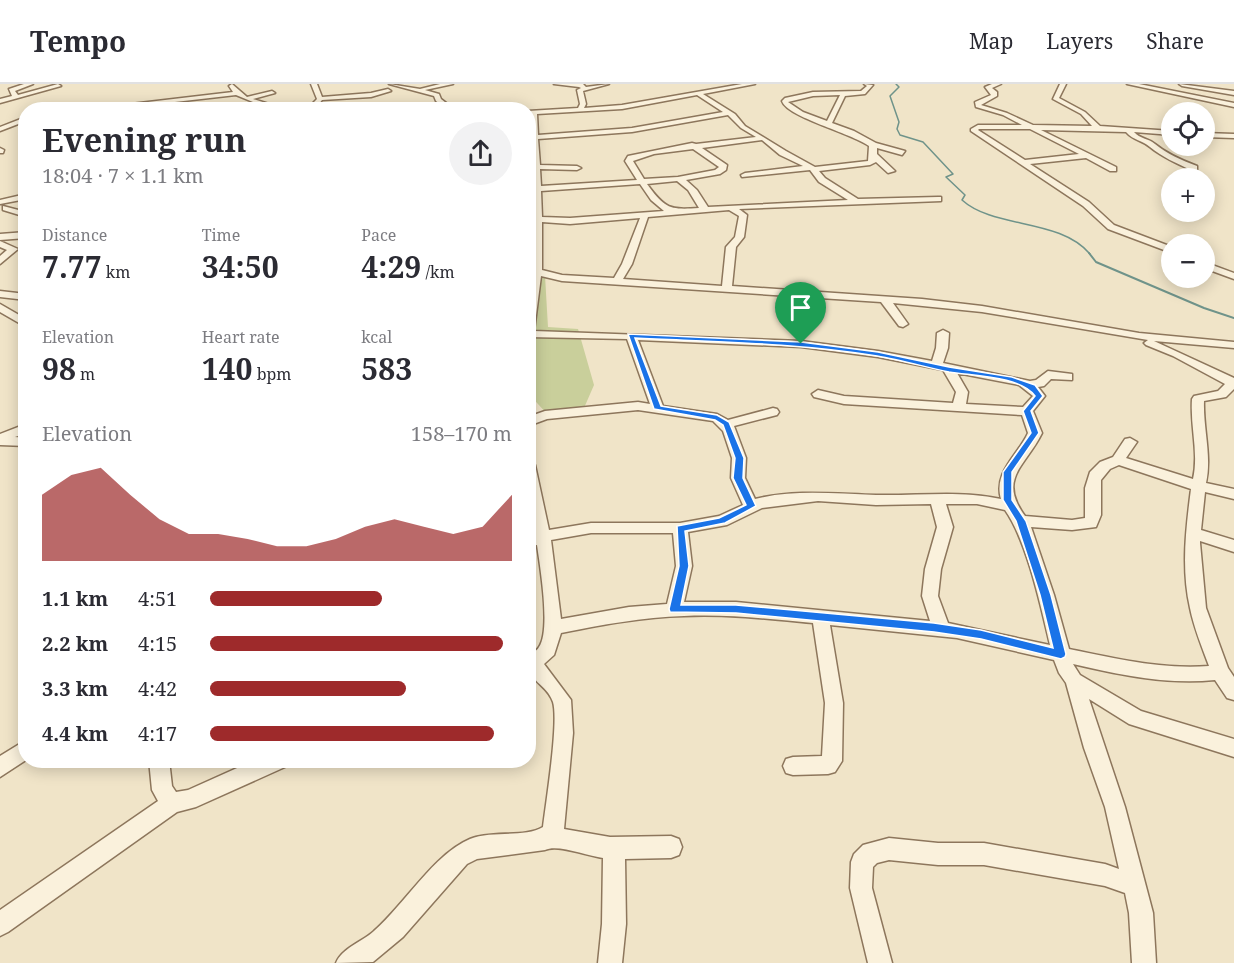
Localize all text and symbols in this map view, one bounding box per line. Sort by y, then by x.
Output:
text: Tempo [30,22,126,60]
text: Map [969,27,1013,55]
text: Layers [1046,27,1113,55]
text: Share [1146,27,1204,55]
map controls [1161,102,1215,288]
button: locate [1161,102,1215,156]
text: Evening run [42,117,246,162]
button: share [449,122,512,185]
text: 18:04 · 7 × 1.1 km [42,162,204,189]
button: + [1161,168,1215,222]
text: Distance [42,224,107,246]
text: Time [202,224,240,246]
text: Pace [361,224,396,246]
button: − [1161,234,1215,288]
text: 7.77 [42,246,102,287]
text: 34:50 [202,246,279,287]
text: 4:29 [361,246,421,287]
text: km [102,261,130,283]
text: /km [421,261,455,283]
pin [775,282,826,344]
icon: arrive [784,291,817,324]
text: Elevation [42,326,114,348]
text: Heart rate [202,326,280,348]
text: kcal [361,326,392,348]
text: 98 [42,348,76,389]
text: 140 [202,348,253,389]
text: 583 [361,348,412,389]
text: m [76,363,95,385]
text: bpm [253,363,291,385]
text: Elevation [42,420,132,447]
text: 158–170 m [411,420,512,447]
text: 1.1 km [42,585,108,612]
text: 4:51 [138,585,177,612]
text: 2.2 km [42,630,108,657]
text: 4:15 [138,630,177,657]
text: 3.3 km [42,675,108,702]
text: 4:42 [138,675,177,702]
text: 4.4 km [42,720,108,747]
text: 4:17 [138,720,177,747]

